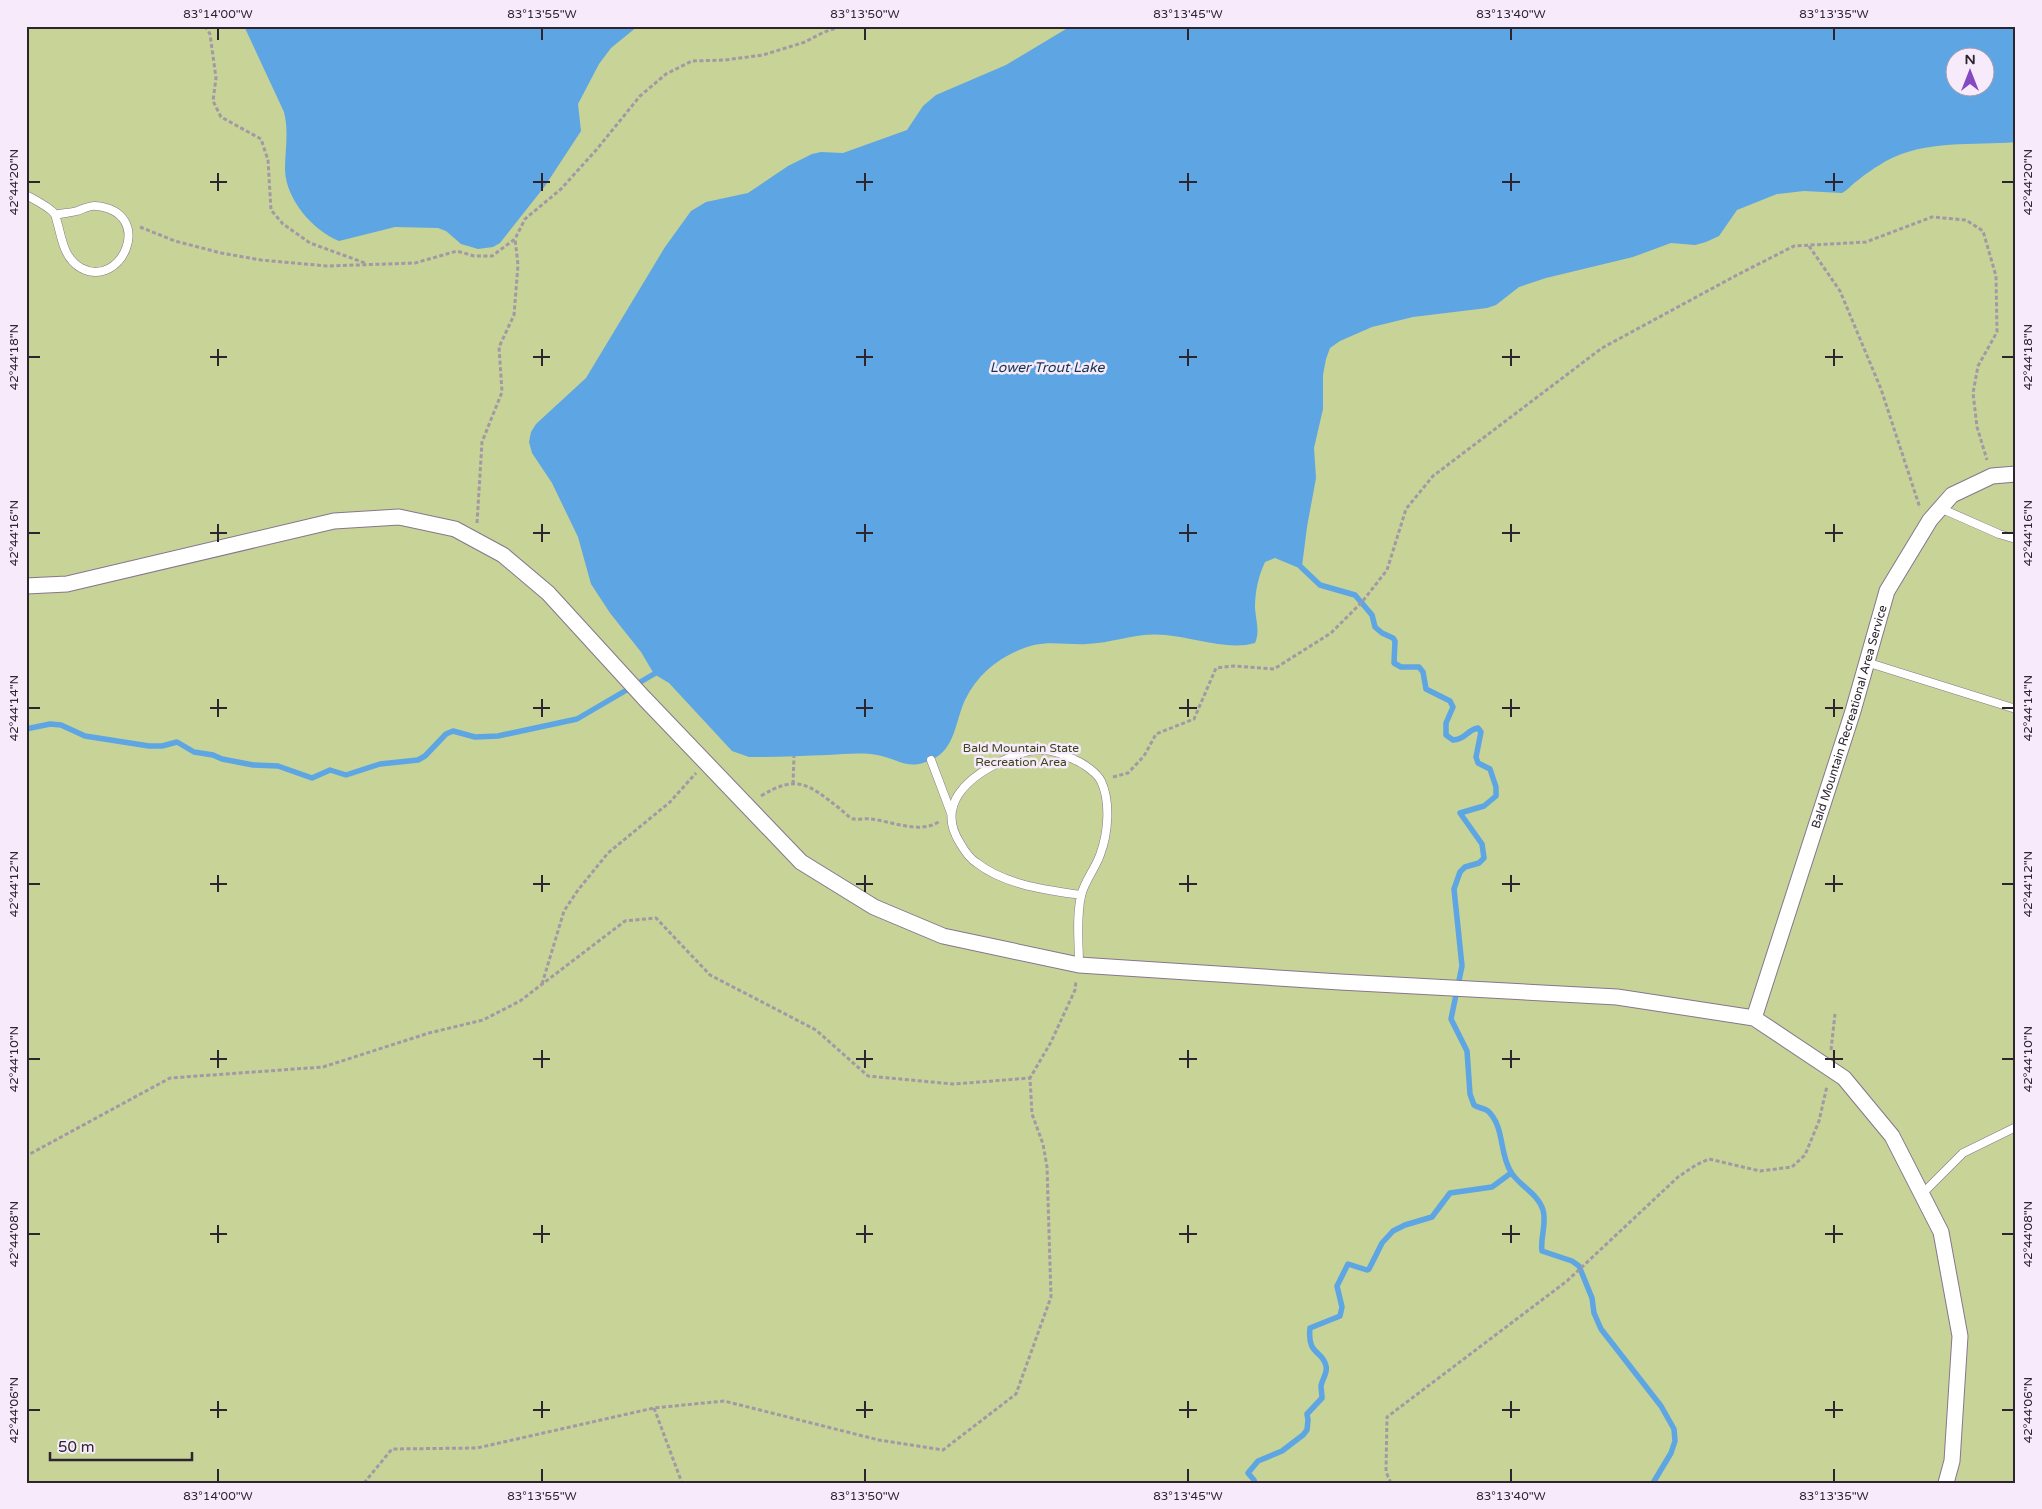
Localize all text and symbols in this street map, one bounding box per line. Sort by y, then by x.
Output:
text: 83°14'00"W [183,7,253,21]
text: 83°13'55"W [507,7,577,21]
text: 83°13'50"W [830,7,900,21]
text: 83°13'45"W [1153,7,1223,21]
text: 83°13'40"W [1476,7,1546,21]
text: 83°13'35"W [1799,7,1869,21]
north arrow [1944,48,1994,98]
text: N [1964,51,1976,68]
text: 42°44'20"N [7,149,21,215]
text: 42°44'20"N [2021,149,2035,215]
text: 42°44'18"N [7,324,21,390]
text: 42°44'18"N [2021,324,2035,390]
water label: Lower Trout Lake [990,359,1105,376]
text: 42°44'16"N [7,500,21,566]
text: 42°44'16"N [2021,500,2035,566]
street label: Bald Mountain Recreational Area Service [1809,603,1890,830]
text: 42°44'14"N [7,675,21,741]
text: 42°44'14"N [2021,675,2035,741]
park label: Bald Mountain State Recreation Area [963,741,1079,769]
text: 42°44'12"N [7,851,21,917]
text: 42°44'12"N [2021,851,2035,917]
text: 42°44'10"N [7,1026,21,1092]
text: 42°44'10"N [2021,1026,2035,1092]
text: 42°44'08"N [7,1201,21,1267]
text: 42°44'08"N [2021,1201,2035,1267]
text: 42°44'06"N [7,1377,21,1443]
text: 42°44'06"N [2021,1377,2035,1443]
scale bar [50,1429,192,1461]
text: 50 m [58,1438,95,1456]
text: 83°14'00"W [183,1489,253,1503]
text: 83°13'55"W [507,1489,577,1503]
text: 83°13'50"W [830,1489,900,1503]
text: 83°13'45"W [1153,1489,1223,1503]
text: 83°13'40"W [1476,1489,1546,1503]
text: 83°13'35"W [1799,1489,1869,1503]

